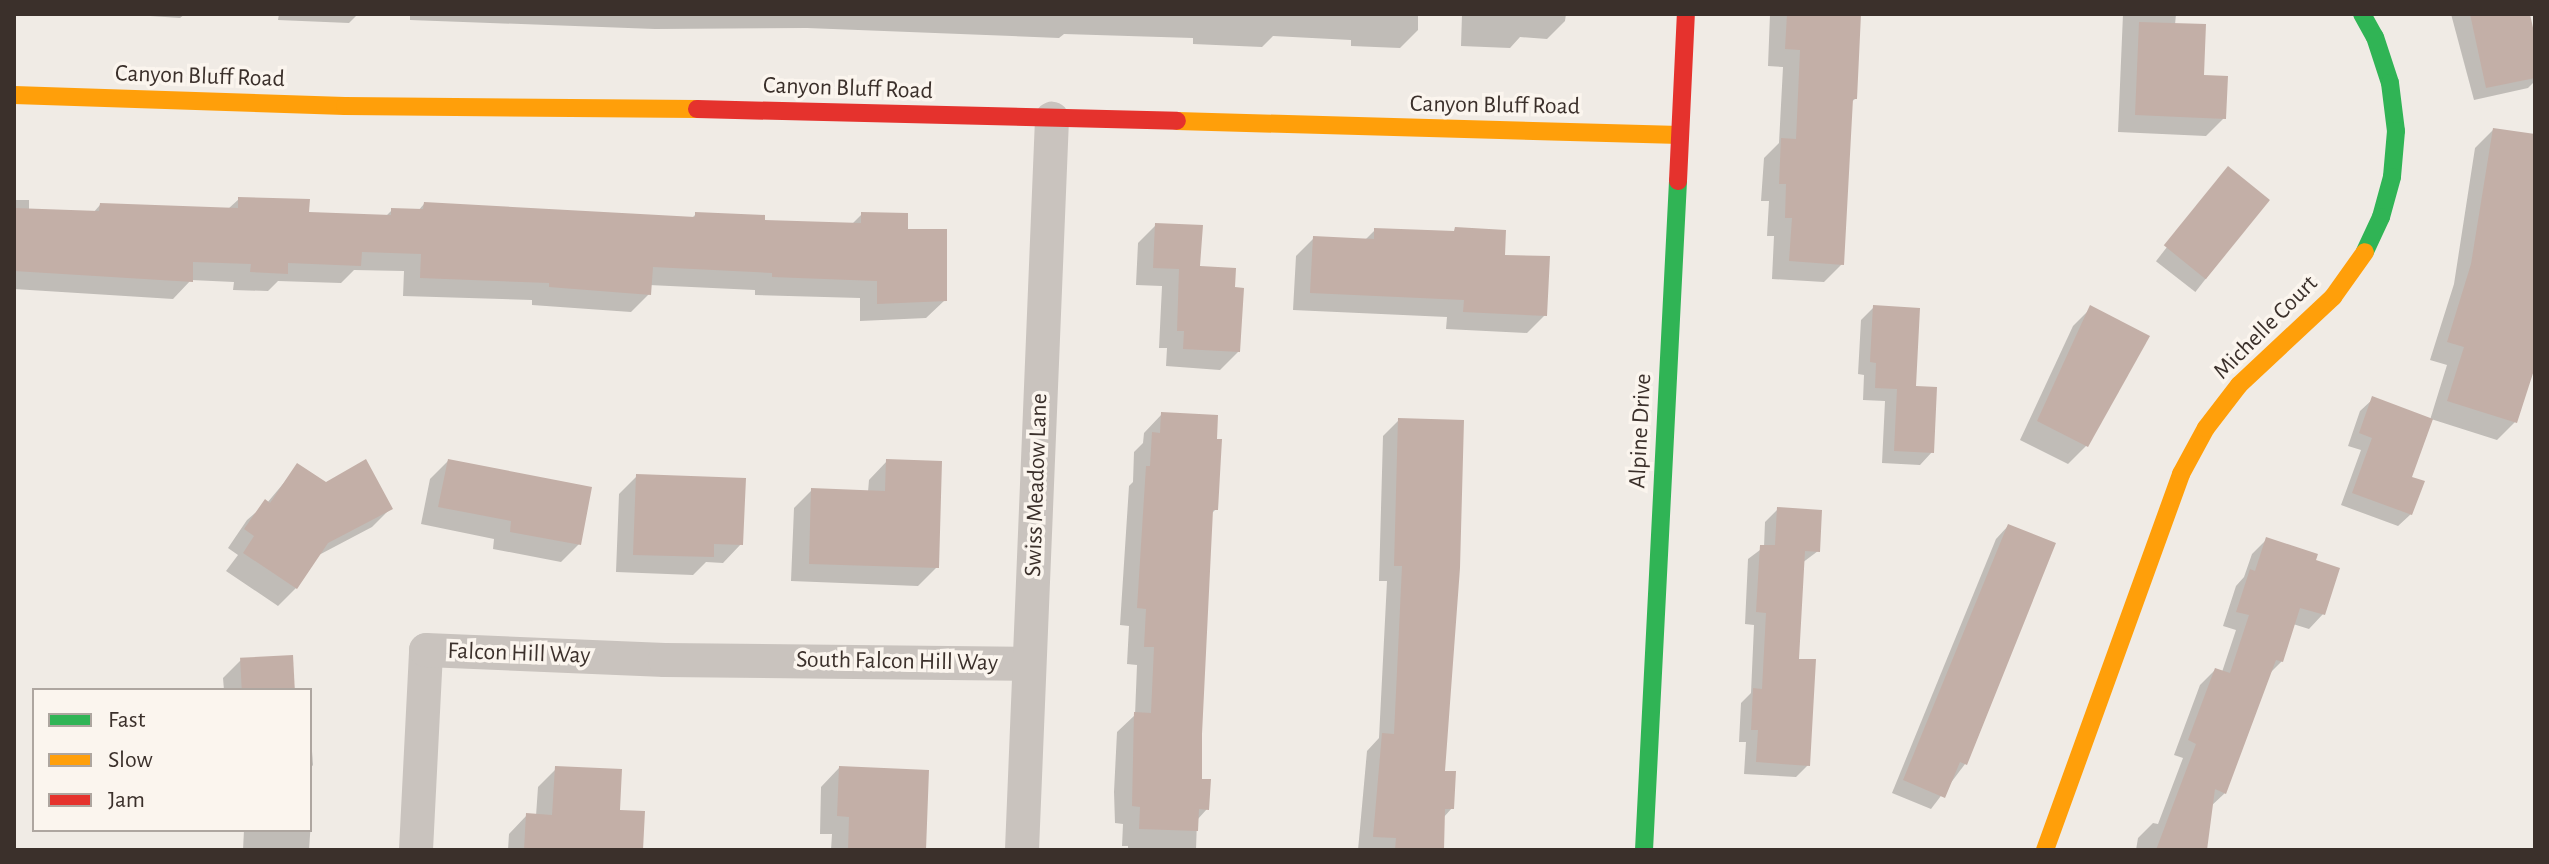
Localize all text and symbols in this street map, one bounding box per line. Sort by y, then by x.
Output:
street label: Canyon Bluff Road [115,60,285,94]
street label: Canyon Bluff Road [763,72,933,106]
street label: Canyon Bluff Road [1410,90,1580,122]
street label: Michelle Court [2208,270,2324,386]
street label: Alpine Drive [1624,373,1658,489]
street label: Swiss Meadow Lane [1019,393,1055,577]
street label: Falcon Hill Way [447,637,591,671]
street label: South Falcon Hill Way [796,646,998,678]
legend [32,688,312,832]
text: Fast [108,708,145,732]
text: Slow [108,748,153,772]
text: Jam [108,788,145,812]

